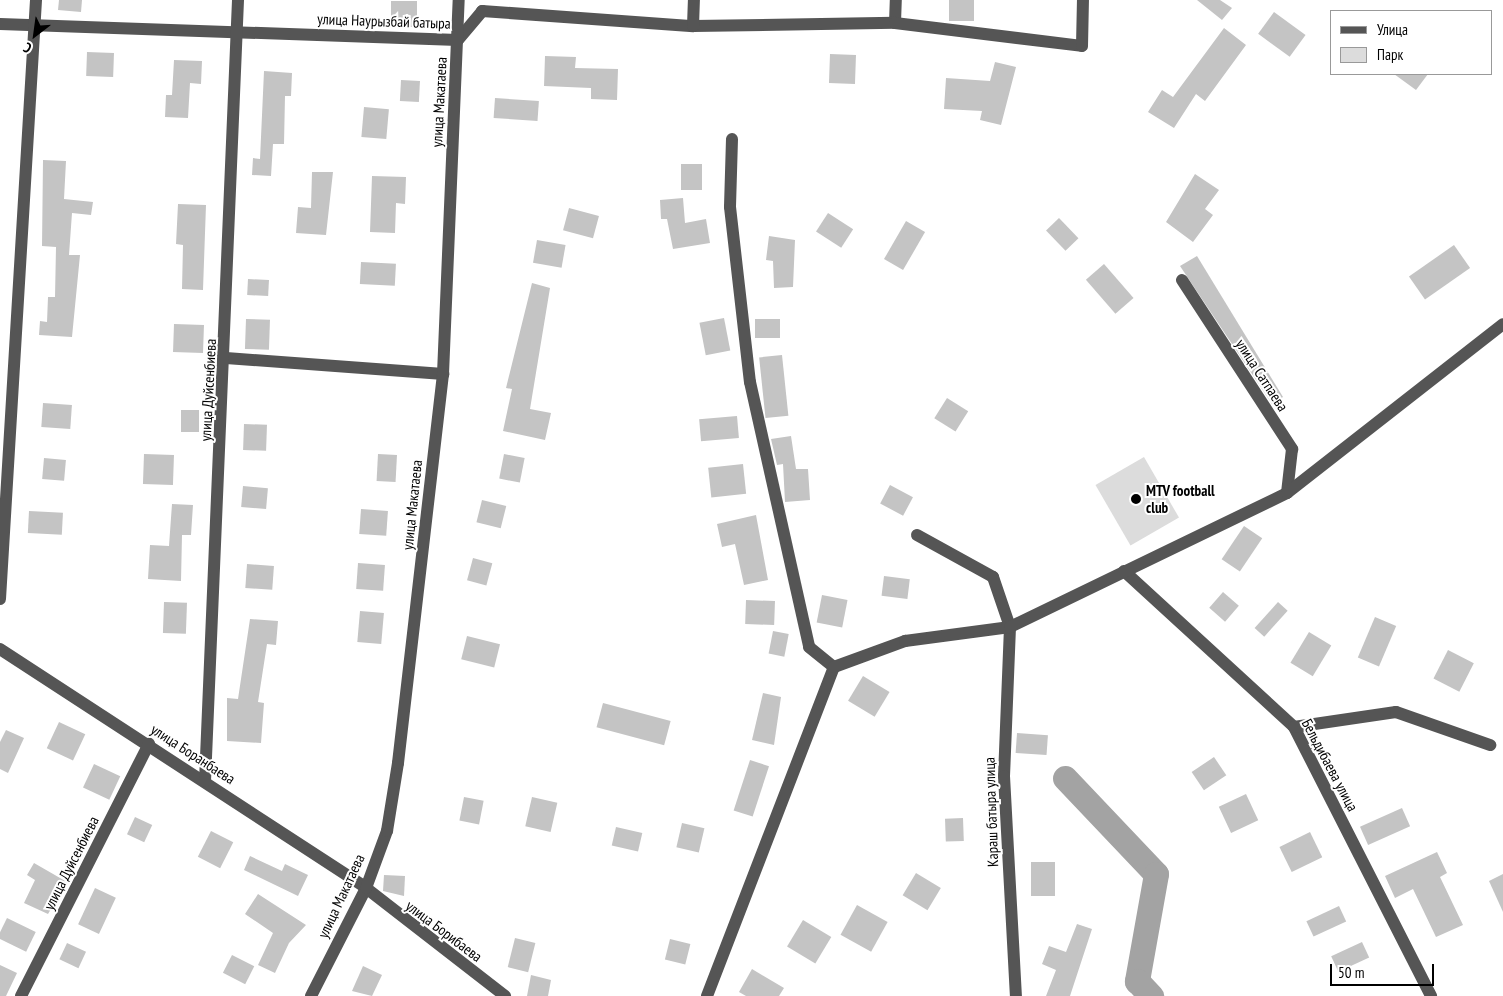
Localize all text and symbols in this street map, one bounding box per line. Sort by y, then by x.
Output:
north arrow [10,10,60,60]
street label: улица Наурызбай батыра [317,10,451,32]
legend [1330,10,1493,75]
text: Улица [1377,20,1408,39]
text: С [20,39,35,57]
text: Парк [1377,45,1403,64]
street label: улица Макатаева [428,56,450,148]
street label: улица Сатпаева [1232,336,1292,414]
street label: улица Дуйсенбиева [196,338,220,442]
street label: улица Макатаева [398,459,426,551]
place label: MTV football club [1146,481,1215,516]
marker: MTV football club [1130,493,1142,505]
street label: Бельдибаева улица [1298,716,1362,814]
street label: улица Боранбаева [147,720,239,788]
street label: Караш батыра улица [980,757,1002,867]
street label: улица Дуйсенбиева [40,813,102,913]
street label: улица Макатаева [314,851,368,941]
street label: улица Борибаева [402,896,486,966]
scale bar [1333,954,1437,986]
text: 50 m [1338,963,1364,982]

